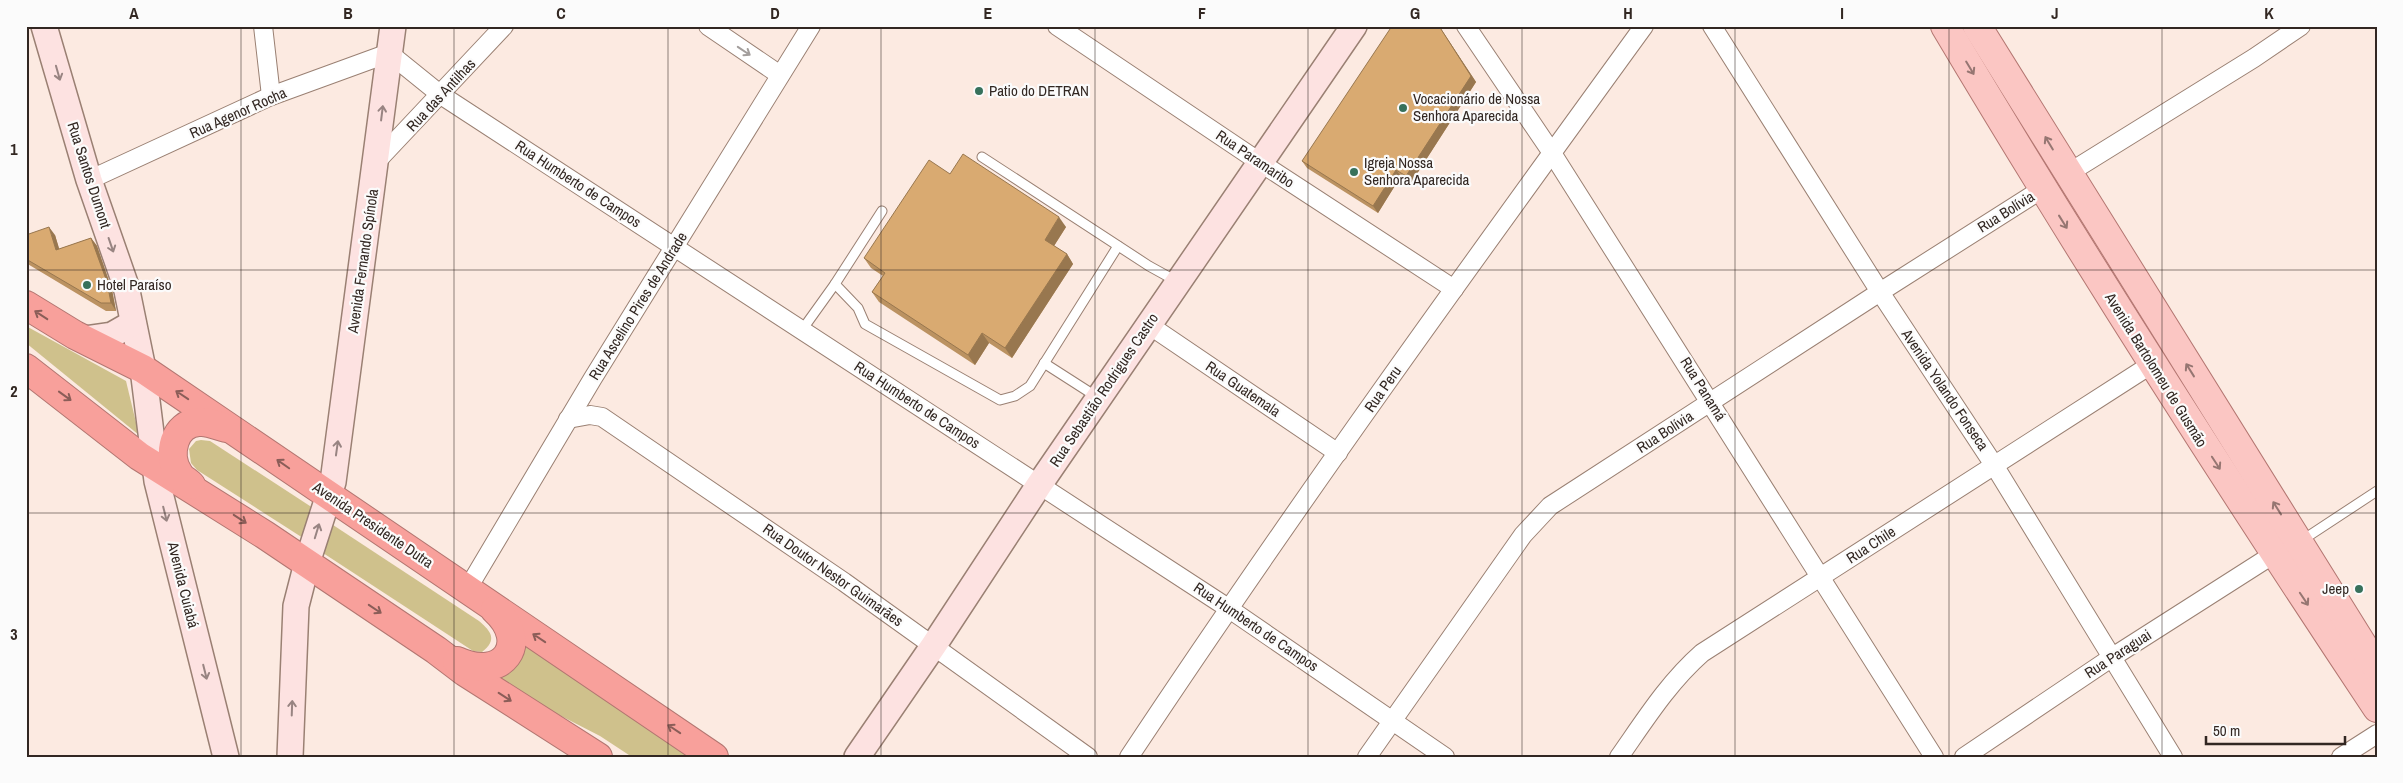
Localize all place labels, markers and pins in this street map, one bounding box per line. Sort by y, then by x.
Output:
place label: Patio do DETRAN [989,80,1089,101]
marker: Patio do DETRAN [973,85,985,97]
place label: Vocacionário de Nossa Senhora Aparecida [1413,88,1540,126]
marker: Vocacionário de Nossa Senhora Aparecida [1397,102,1409,114]
place label: Igreja Nossa Senhora Aparecida [1364,152,1469,190]
marker: Igreja Nossa Senhora Aparecida [1348,166,1360,178]
place label: Hotel Paraíso [97,274,172,295]
marker: Hotel Paraíso [81,279,93,291]
place label: Jeep [2322,578,2349,599]
marker: Jeep [2353,583,2365,595]

